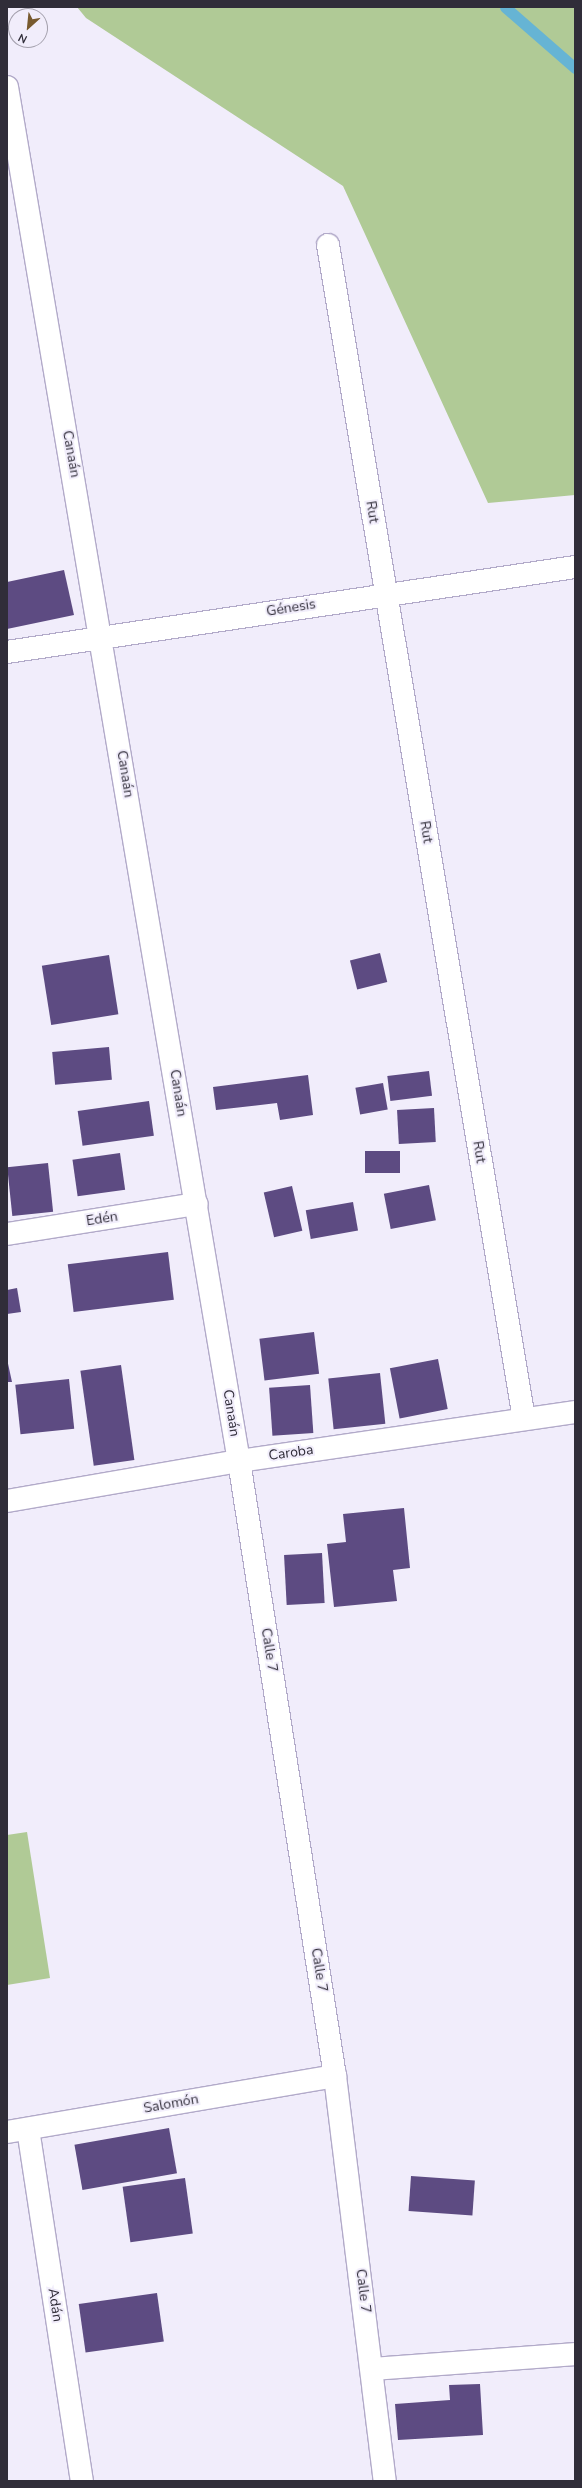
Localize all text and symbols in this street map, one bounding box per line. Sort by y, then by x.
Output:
north arrow [8,8,48,48]
text: N [16,30,30,47]
street label: Canaán [59,429,83,479]
street label: Rut [362,500,382,524]
street label: Génesis [265,596,317,620]
street label: Canaán [113,749,137,799]
street label: Rut [416,820,436,844]
street label: Canaán [166,1068,190,1118]
street label: Rut [469,1140,489,1164]
street label: Edén [85,1208,119,1230]
street label: Canaán [219,1388,243,1438]
street label: Caroba [268,1442,314,1464]
street label: Calle 7 [257,1627,281,1673]
street label: Calle 7 [307,1947,331,1993]
street label: Salomón [142,2091,200,2117]
street label: Calle 7 [352,2268,374,2314]
street label: Adán [44,2287,66,2323]

